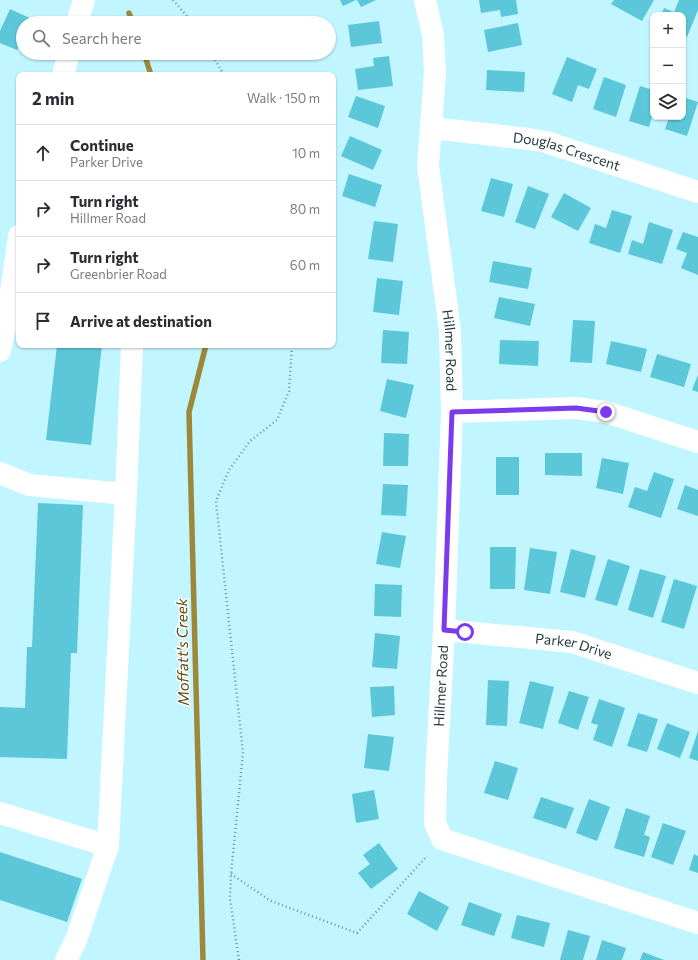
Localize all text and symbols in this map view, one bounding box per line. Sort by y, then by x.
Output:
map controls [650,12,686,120]
button: + [650,12,686,48]
search box [16,16,336,60]
icon: search [30,27,52,49]
text: Search here [62,29,141,47]
button: − [650,48,686,84]
button: layers [650,84,686,120]
text: 2 min [32,88,74,109]
text: Walk · 150 m [247,90,320,106]
street label: Douglas Crescent [512,128,623,174]
text: Continue [70,136,134,154]
icon: ahead [32,142,54,164]
text: 10 m [292,145,320,161]
text: Parker Drive [70,154,143,170]
text: Turn right [70,192,139,210]
icon: right [32,198,54,220]
text: 80 m [290,201,320,217]
text: Hillmer Road [70,210,146,226]
text: Turn right [70,248,139,266]
icon: right [32,254,54,276]
text: 60 m [290,257,320,273]
text: Greenbrier Road [70,266,167,282]
street label: Hillmer Road [439,308,460,391]
icon: arrive [32,310,54,332]
text: Arrive at destination [70,312,212,330]
route end [597,403,615,421]
water label: Moffatt's Creek [172,597,192,706]
route start [456,623,474,641]
street label: Parker Drive [535,630,614,663]
street label: Hillmer Road [430,645,451,727]

